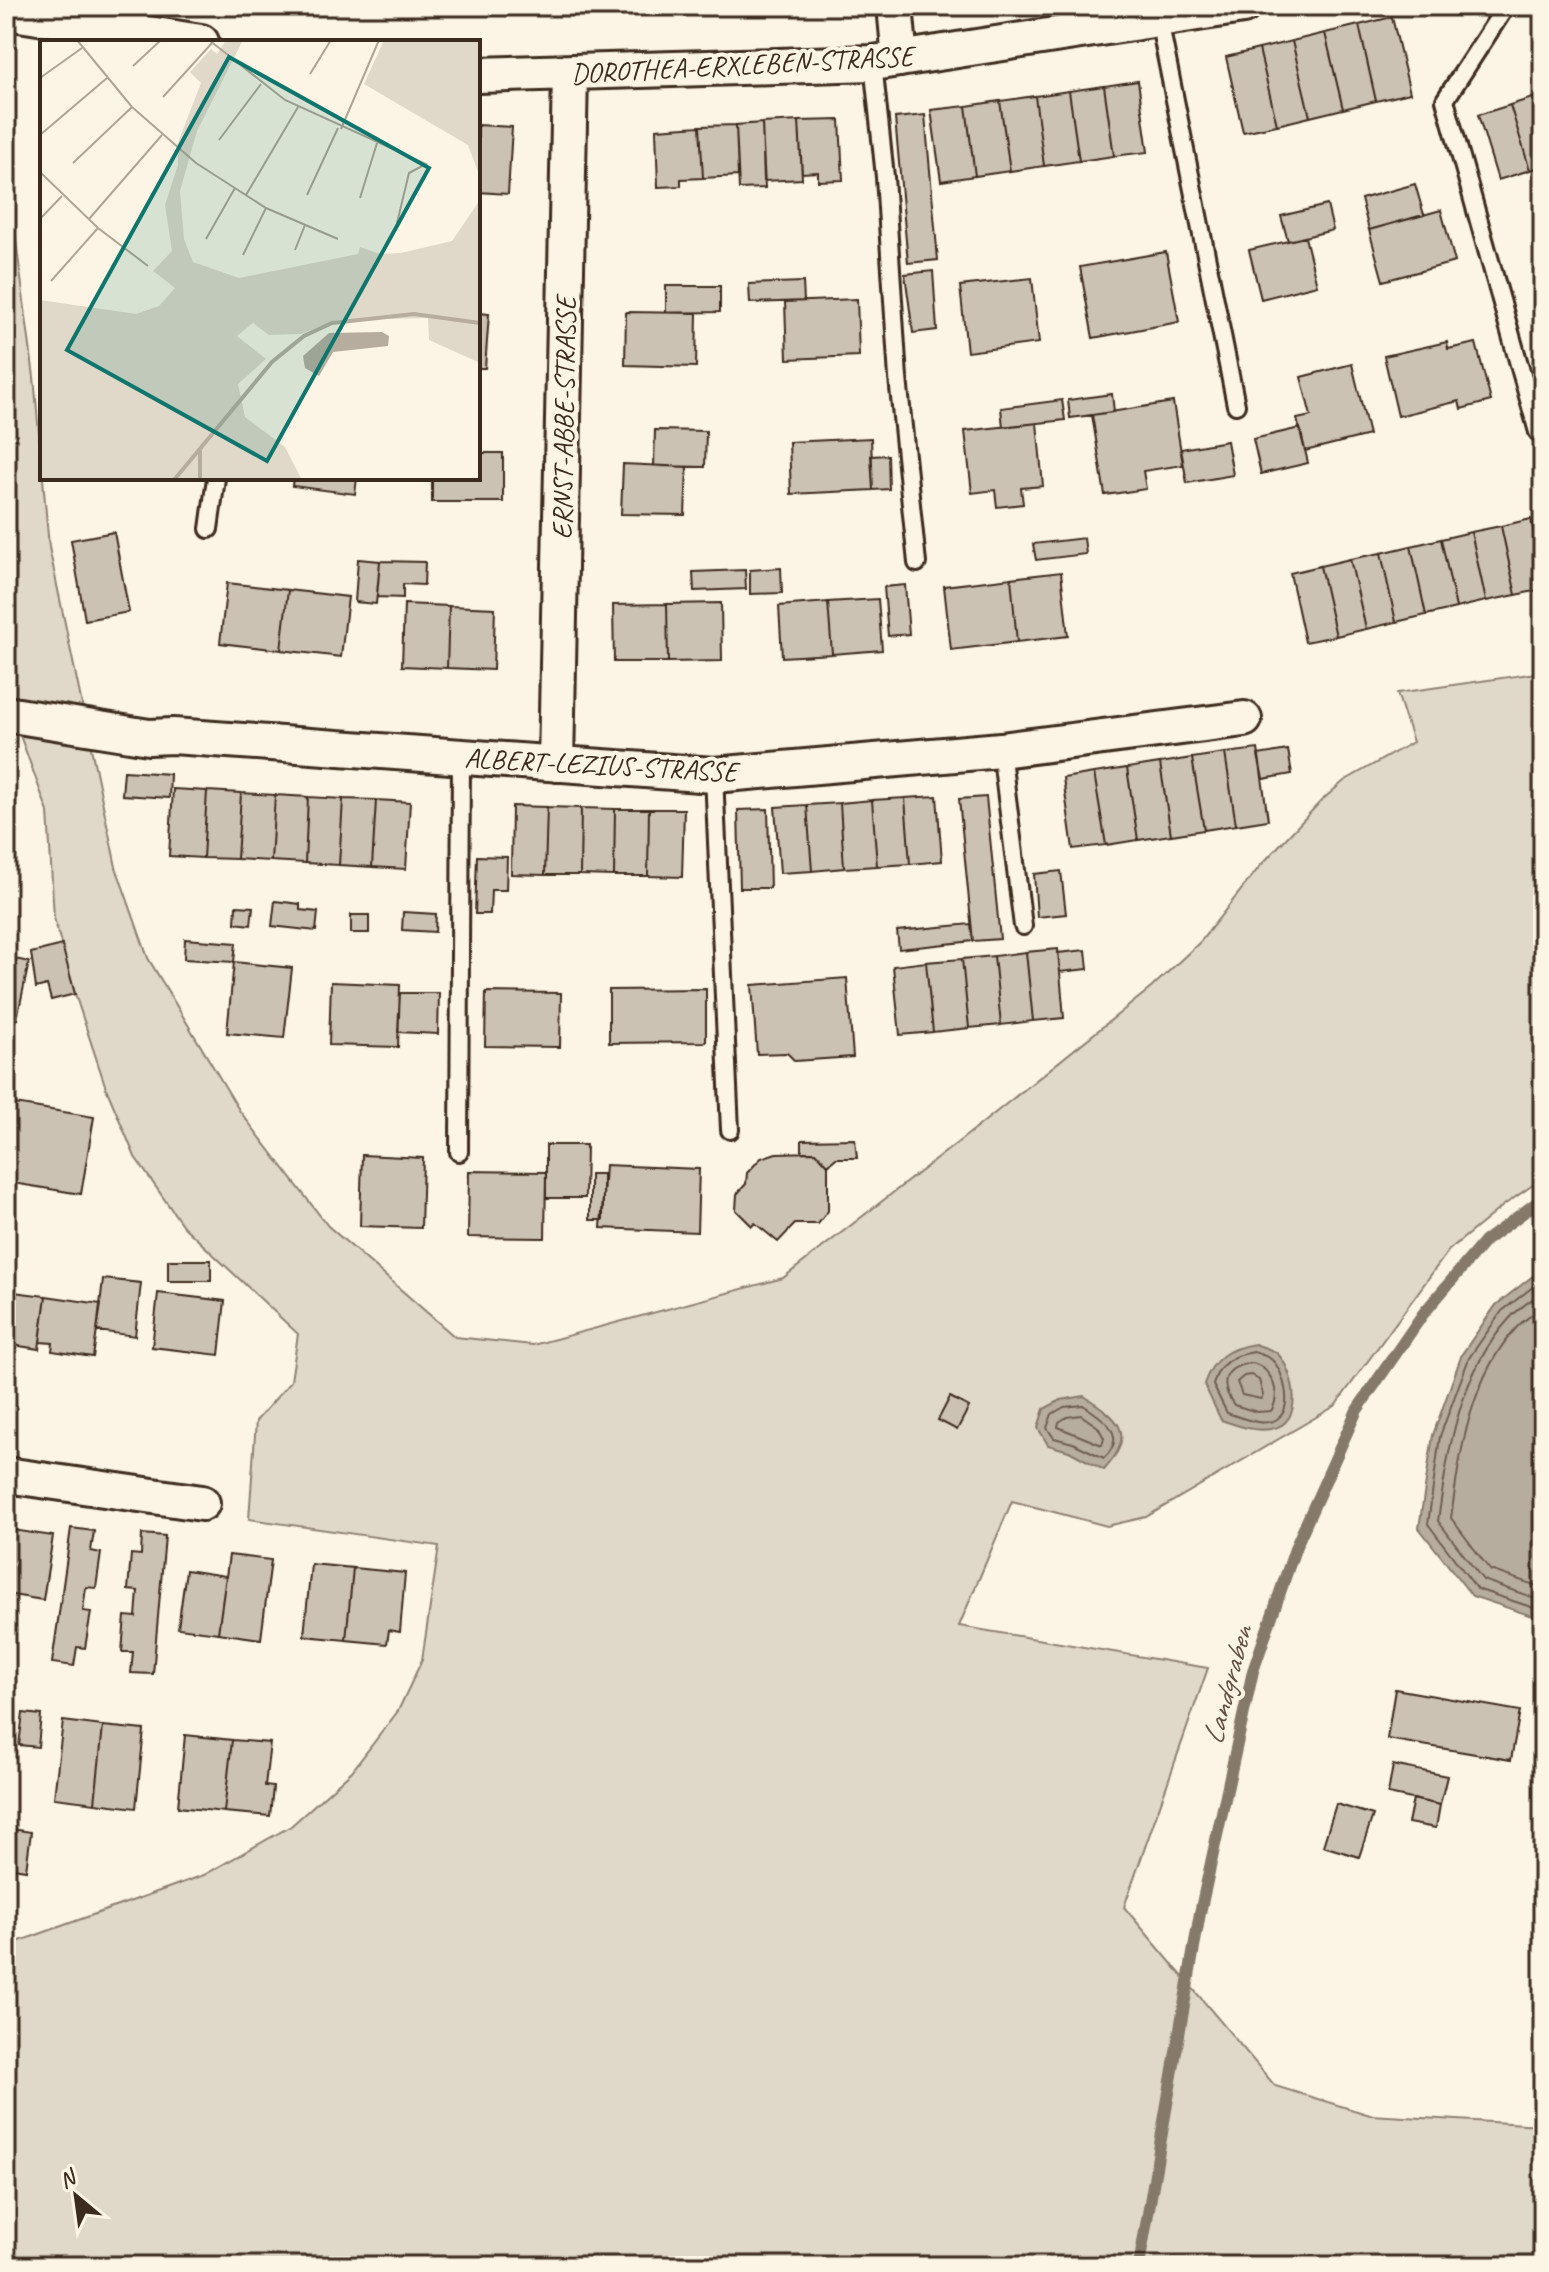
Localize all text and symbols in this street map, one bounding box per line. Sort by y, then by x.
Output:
street label: DOROTHEA-ERXLEBEN-STRASSE [570,38,918,91]
inset map [40,40,480,480]
street label: ERNST-ABBE-STRASSE [544,293,583,540]
street label: ALBERT-LEZIUS-STRASSE [464,740,742,789]
water label: Landgraben [1193,1619,1262,1748]
north arrow [36,2156,116,2236]
text: N [54,2162,82,2195]

